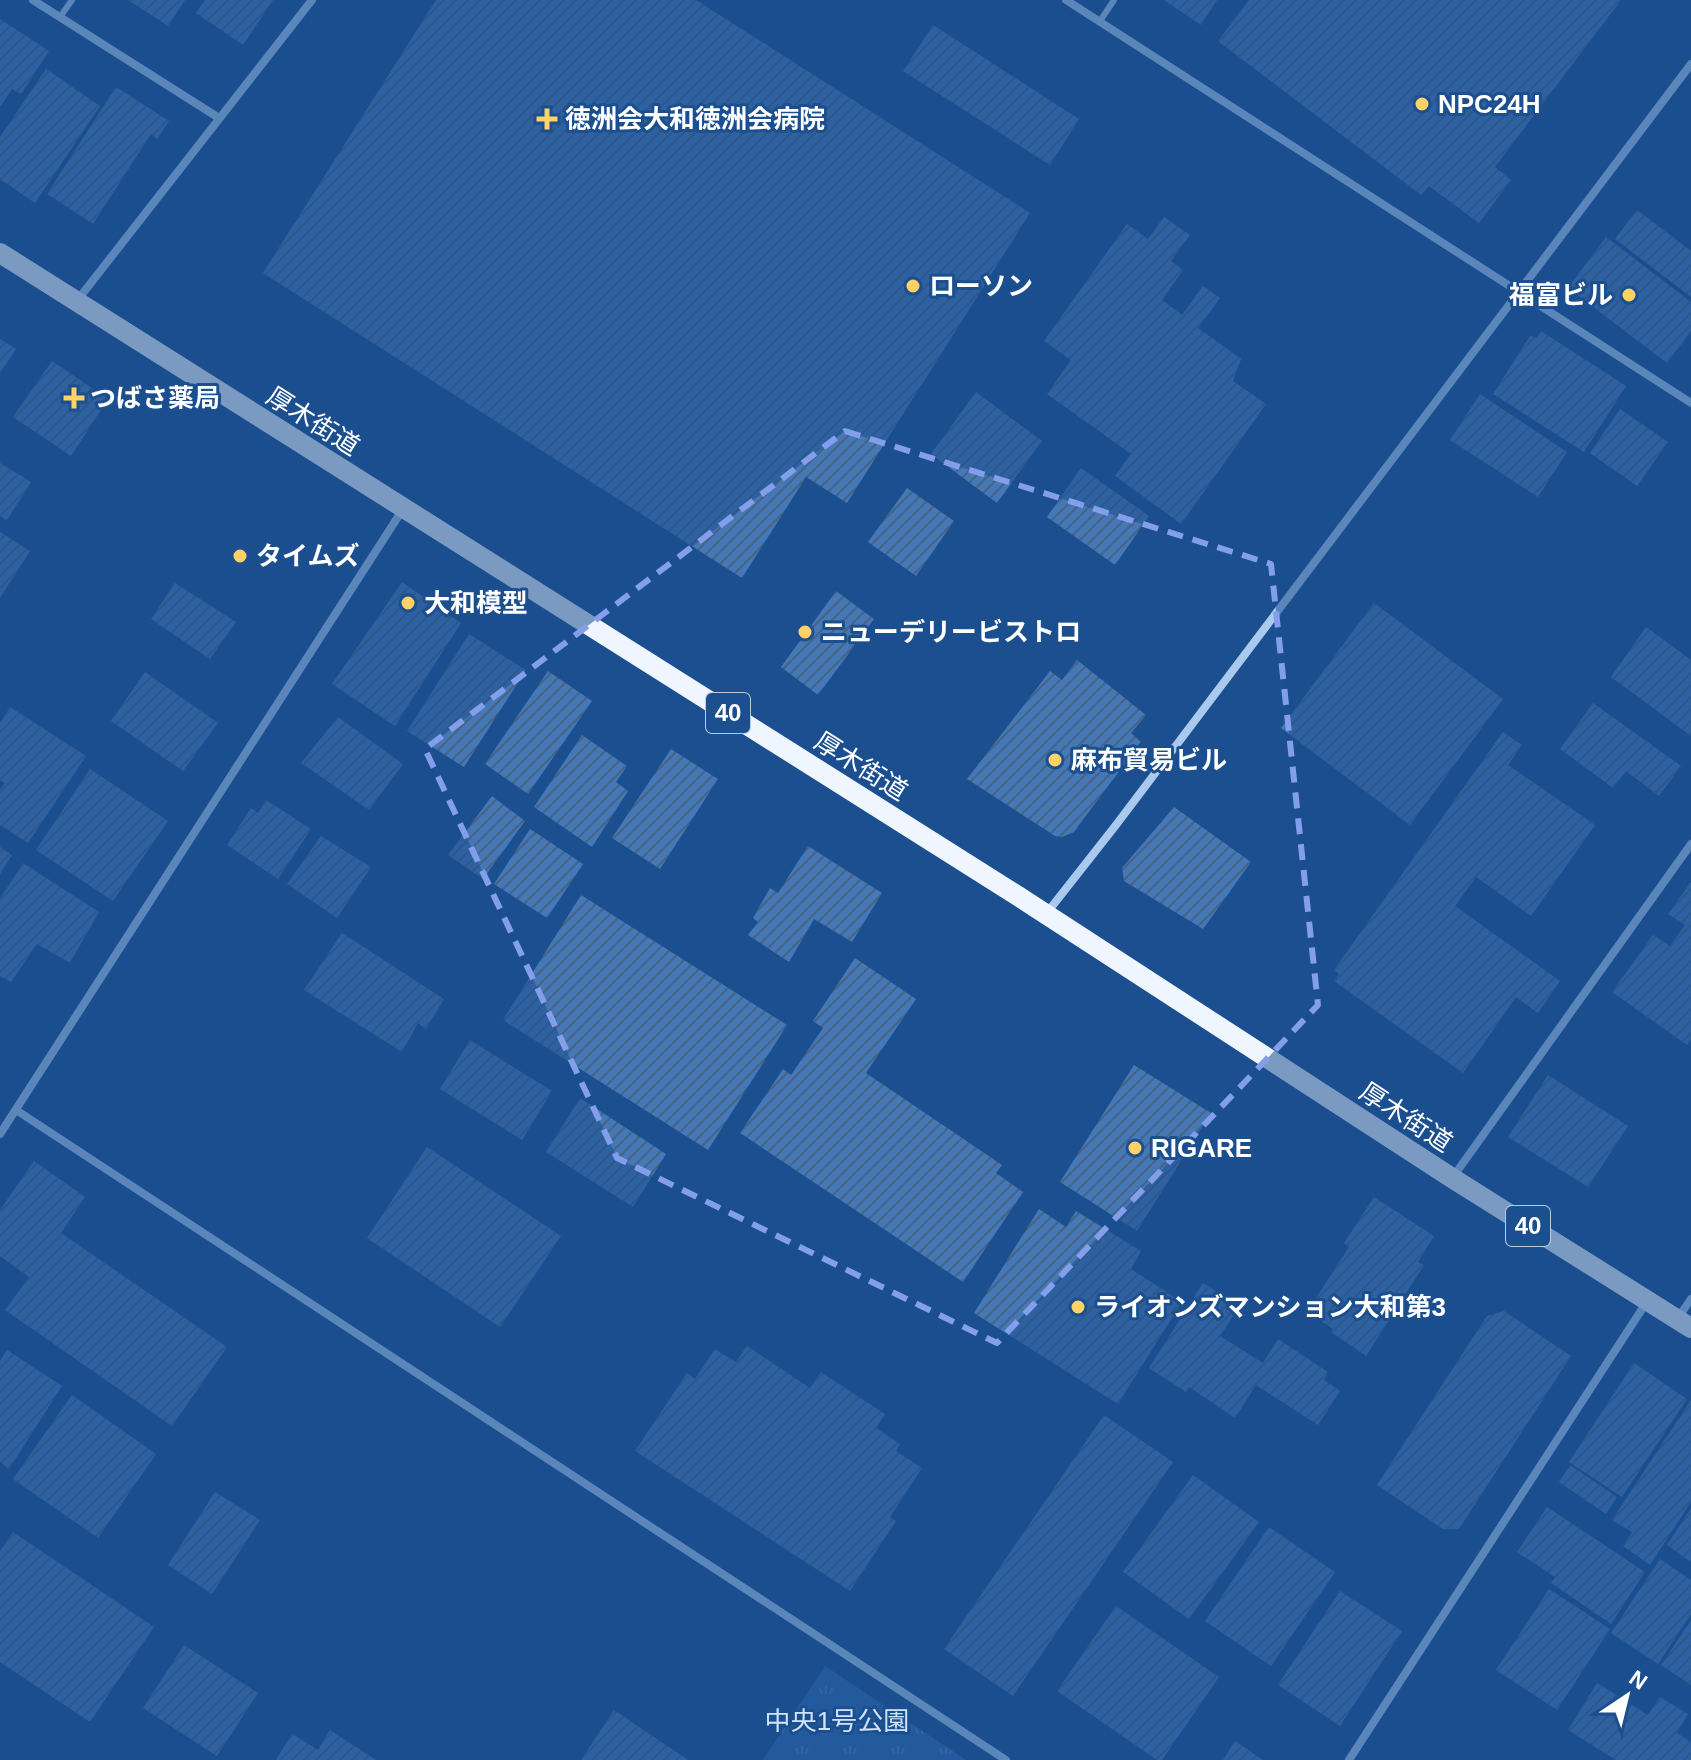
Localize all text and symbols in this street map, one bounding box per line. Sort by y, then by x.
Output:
place label: NPC24H [1438,89,1541,119]
marker: NPC24H [1413,95,1431,113]
place label: 徳洲会大和徳洲会病院 [565,104,825,134]
marker: 徳洲会大和徳洲会病院 [536,108,558,130]
place label: ローソン [929,271,1033,301]
marker: ローソン [904,277,922,295]
place label: 福富ビル [1509,280,1613,310]
marker: 福富ビル [1620,286,1638,304]
street label: 厚木街道 [261,381,365,461]
place label: つばさ薬局 [90,383,220,413]
marker: つばさ薬局 [65,389,83,407]
place label: タイムズ [256,541,359,571]
marker: タイムズ [231,547,249,565]
place label: 大和模型 [424,588,528,618]
marker: 大和模型 [399,594,417,612]
place label: ニューデリービストロ [821,617,1081,647]
marker: ニューデリービストロ [796,623,814,641]
road number: 40 [706,693,750,733]
street label: 厚木街道 [809,726,913,806]
place label: 麻布貿易ビル [1071,745,1227,775]
marker: 麻布貿易ビル [1046,751,1064,769]
street label: 厚木街道 [1354,1076,1458,1158]
place label: RIGARE [1151,1133,1252,1163]
marker: RIGARE [1126,1139,1144,1157]
road number: 40 [1506,1206,1550,1246]
place label: ライオンズマンション大和第3 [1094,1292,1446,1322]
marker: ライオンズマンション大和第3 [1069,1298,1087,1316]
north arrow [1587,1656,1667,1736]
text: N [1625,1665,1652,1695]
park label: 中央1号公園 [765,1706,909,1736]

